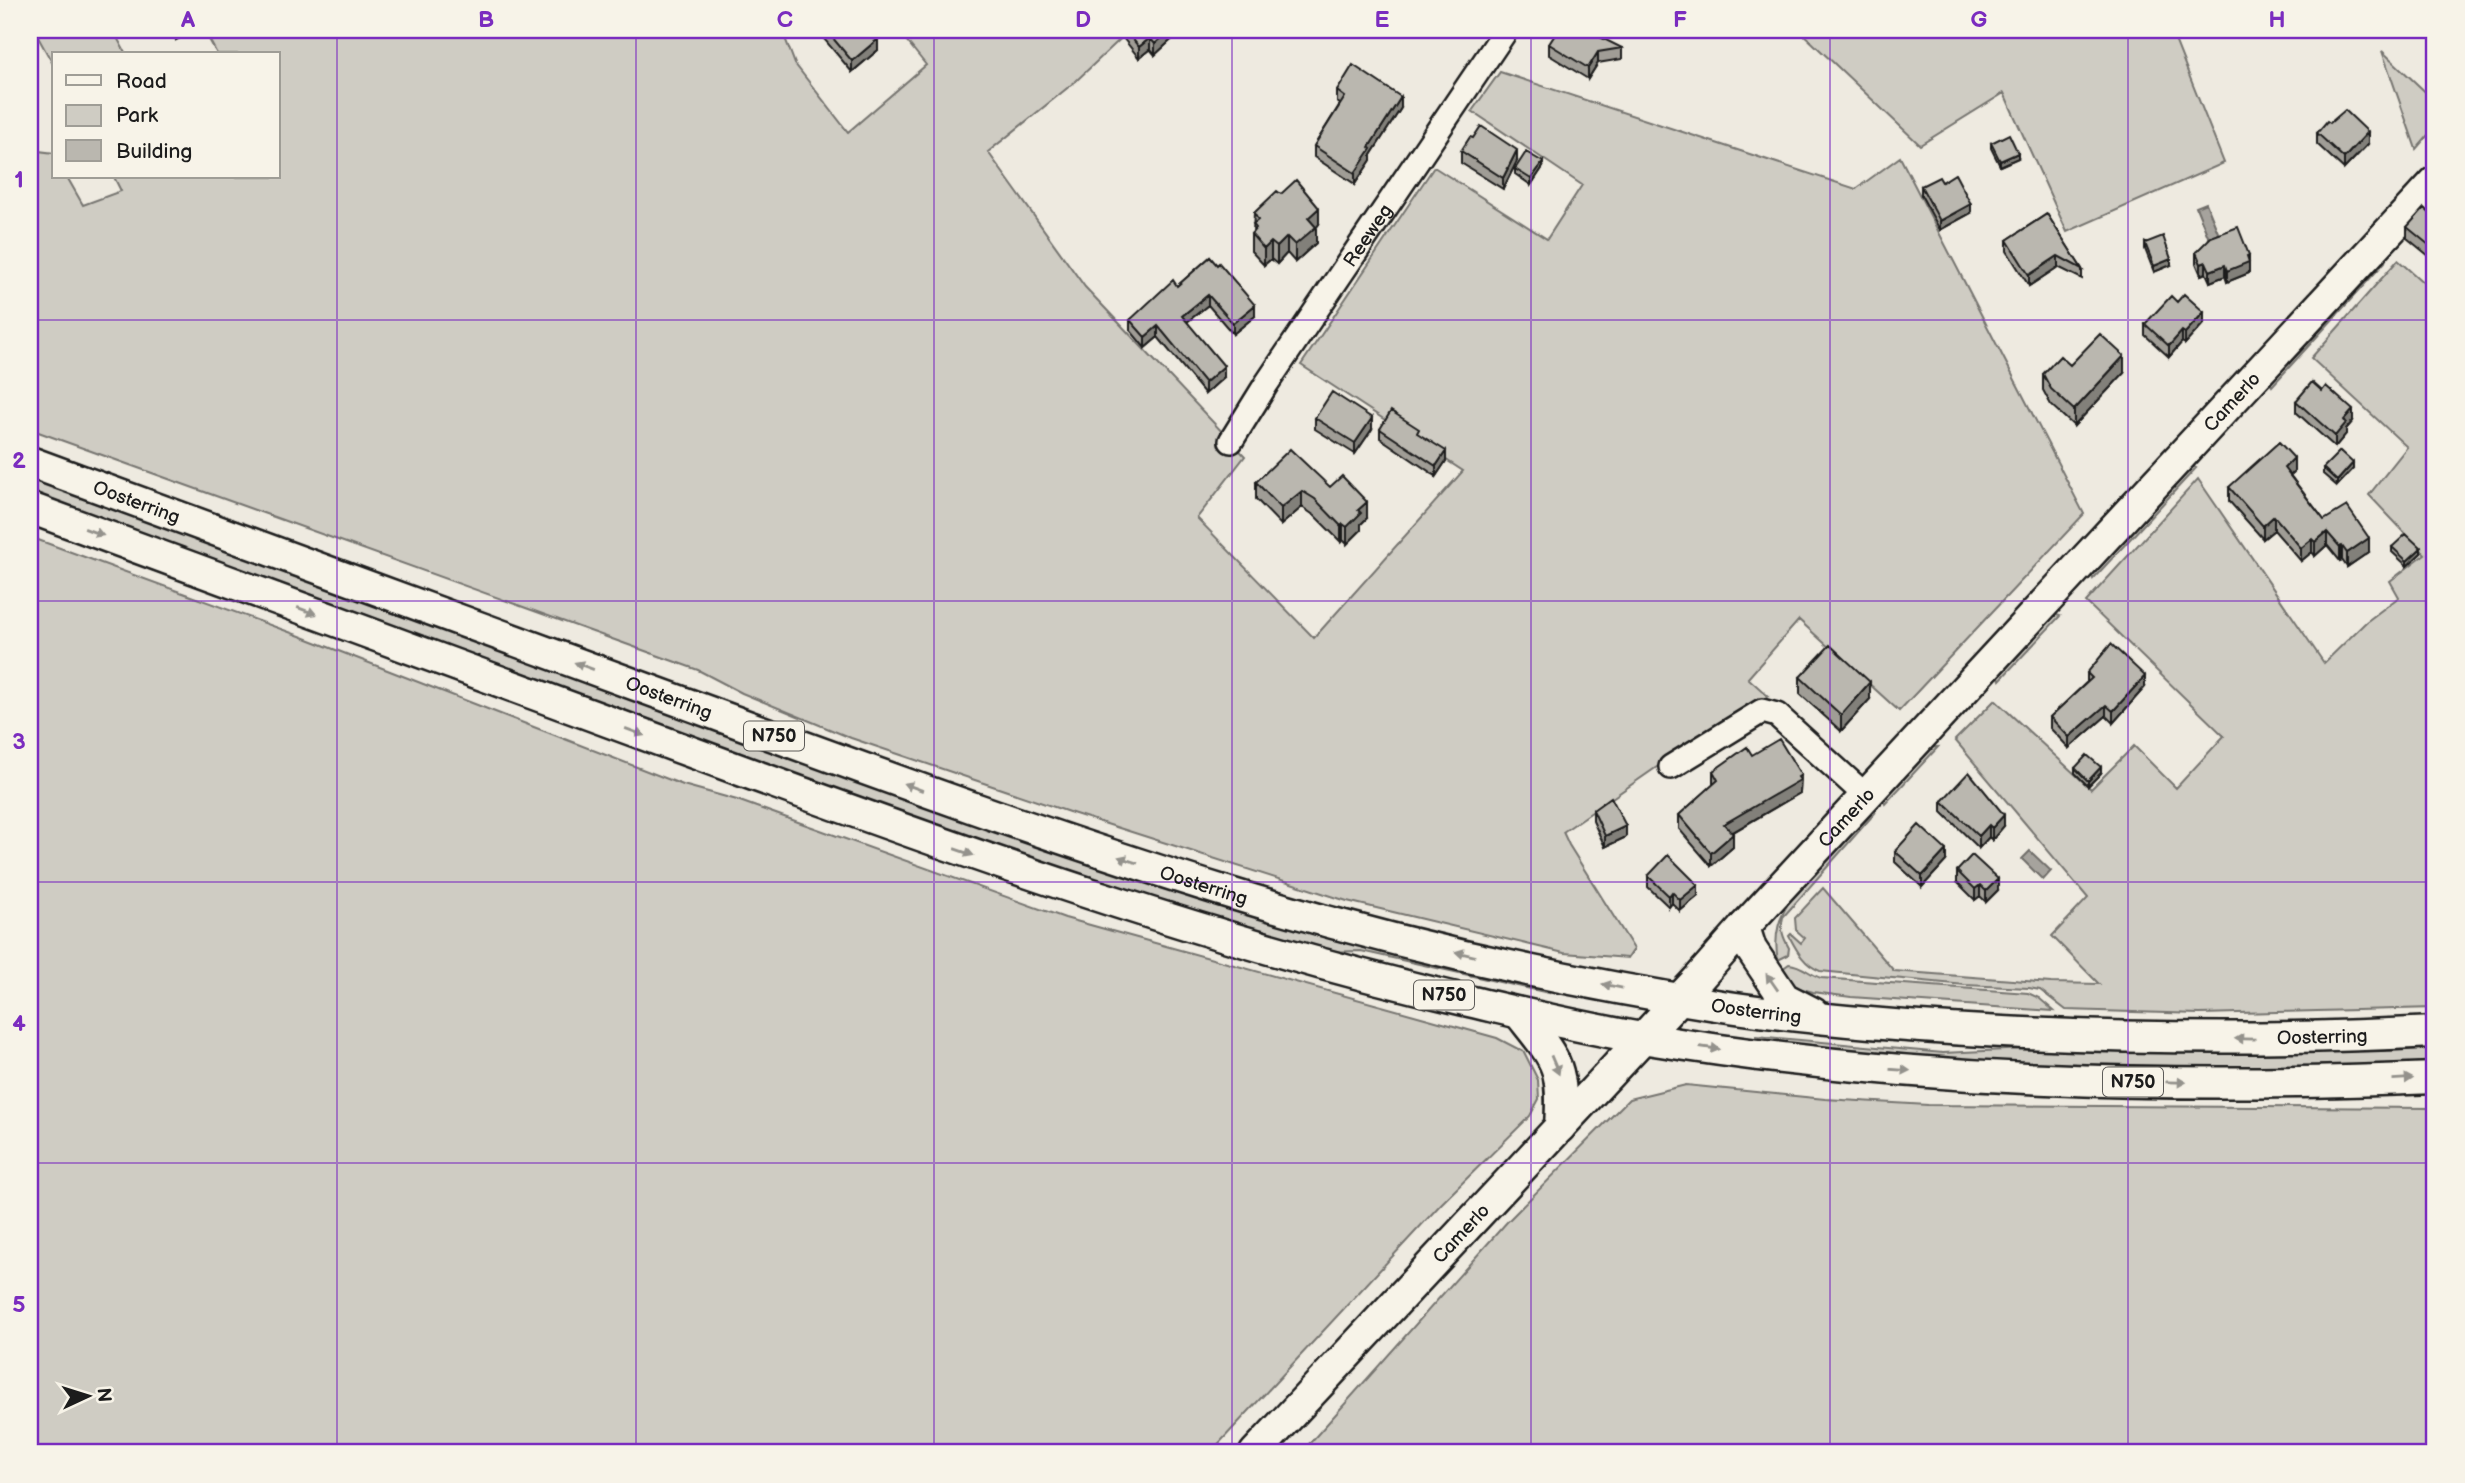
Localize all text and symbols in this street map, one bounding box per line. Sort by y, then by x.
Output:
text: A [180,6,196,34]
text: B [478,6,494,34]
text: C [777,6,793,34]
text: D [1075,6,1091,34]
text: E [1375,6,1390,34]
text: F [1673,6,1687,34]
text: G [1971,6,1988,34]
text: H [2268,6,2286,34]
legend [52,52,280,178]
text: Road [116,69,167,94]
text: Park [116,103,159,128]
text: Building [116,139,192,164]
text: 1 [14,166,24,194]
street label: Reeweg [1339,200,1398,272]
street label: Camerlo [2199,368,2266,437]
text: 2 [12,447,26,475]
street label: Oosterring [90,476,183,529]
one-way arrow [83,527,104,538]
one-way arrow [296,606,317,617]
one-way arrow [574,660,595,671]
street label: Oosterring [622,672,715,725]
road number: N750 [744,722,804,750]
one-way arrow [625,727,646,738]
text: 3 [12,728,26,756]
one-way arrow [902,781,923,792]
street label: Camerlo [1814,784,1880,853]
one-way arrow [954,847,975,858]
one-way arrow [1117,854,1138,865]
street label: Oosterring [1157,862,1250,911]
one-way arrow [1454,949,1476,960]
one-way arrow [1765,973,1779,991]
road number: N750 [1414,980,1474,1010]
one-way arrow [1601,980,1623,991]
street label: Oosterring [1709,994,1802,1029]
text: 4 [12,1010,26,1038]
street label: Oosterring [2277,1025,2368,1050]
one-way arrow [2233,1033,2255,1045]
one-way arrow [1699,1043,1721,1054]
one-way arrow [1550,1054,1561,1075]
one-way arrow [1889,1065,1911,1076]
road number: N750 [2103,1068,2163,1097]
one-way arrow [2393,1074,2415,1085]
one-way arrow [2165,1076,2187,1088]
street label: Camerlo [1428,1200,1495,1269]
text: 5 [12,1291,26,1319]
north arrow [52,1360,122,1430]
text: N [91,1387,115,1403]

